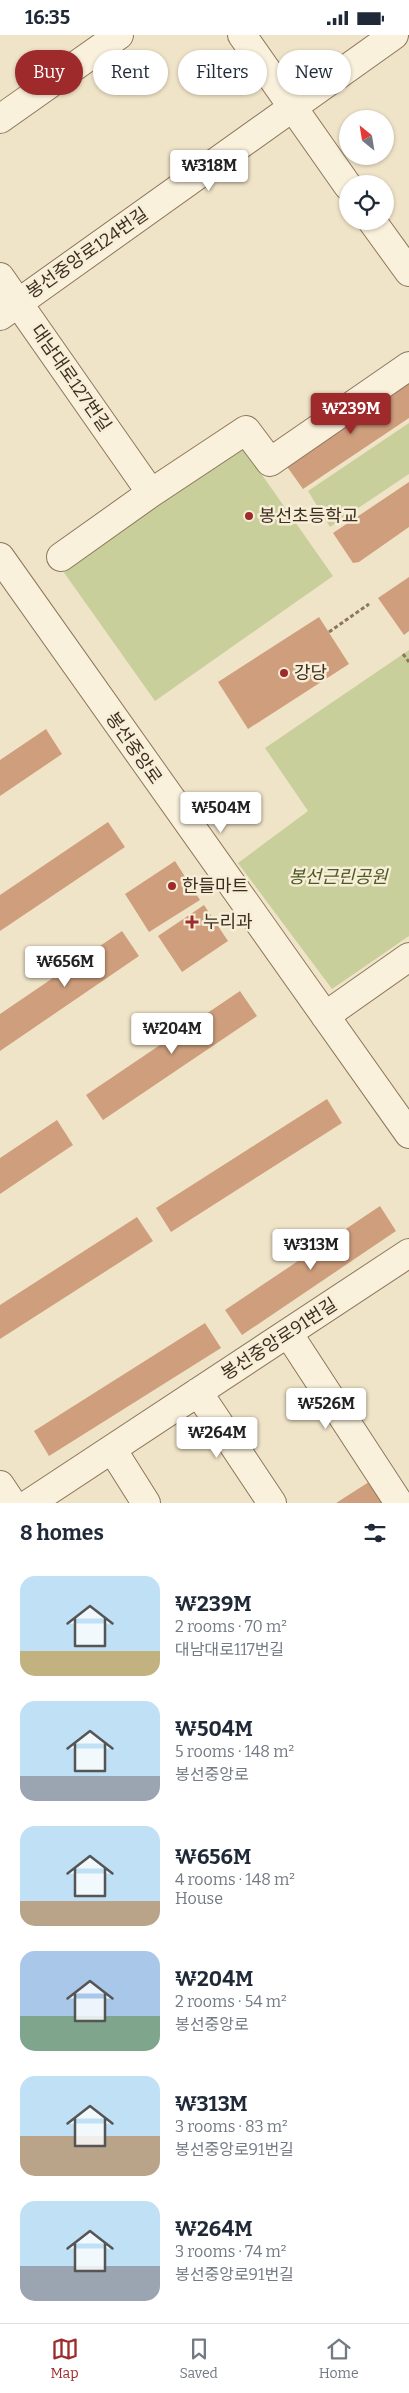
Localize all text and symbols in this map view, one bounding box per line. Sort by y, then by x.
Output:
text: 16:35 [25,6,70,29]
chip: Buy [15,50,83,95]
chip: Rent [93,50,168,95]
chip: Filters [178,50,267,95]
chip: New [277,50,351,95]
north arrow [339,110,394,165]
map controls [339,110,394,230]
pin: ₩318M [174,149,244,192]
text: ₩318M [181,156,237,175]
button: locate [339,175,394,230]
street label: 봉선중앙로124번길 [22,203,152,303]
street label: 대남대로127번길 [26,320,116,436]
pin: ₩239M [316,393,386,435]
text: ₩239M [322,399,380,418]
place label: 봉선초등학교 [259,505,358,527]
marker: 봉선초등학교 [243,510,255,522]
place label: 강당 [294,662,327,684]
marker: 강당 [278,667,290,679]
street label: 봉선중앙로 [101,708,167,788]
pin: ₩504M [186,791,256,834]
text: ₩504M [191,798,251,817]
park label: 봉선근린공원 [288,866,389,888]
place label: 한들마트 [182,875,248,897]
marker: 한들마트 [166,880,178,892]
place label: 누리과 [203,911,253,933]
marker: 누리과 [185,915,199,929]
pin: ₩656M [30,945,100,988]
text: ₩656M [36,952,94,971]
pin: ₩204M [137,1013,207,1055]
text: ₩204M [142,1019,202,1038]
pin: ₩313M [276,1229,346,1271]
text: ₩313M [283,1235,339,1254]
street label: 봉선중앙로91번길 [217,1293,341,1385]
pin: ₩526M [291,1387,361,1430]
text: ₩526M [297,1394,355,1413]
pin: ₩264M [182,1417,252,1459]
text: ₩264M [187,1423,247,1442]
icon: filters [361,1519,389,1547]
text: 8 homes [20,1520,104,1546]
text: ₩239M [175,1591,252,1617]
icon: home [60,1596,120,1656]
text: 2 rooms · 70 m² [175,1617,287,1636]
text: 대남대로117번길 [175,1640,284,1659]
text: ₩504M [175,1716,253,1742]
icon: home [60,1721,120,1781]
text: 5 rooms · 148 m² [175,1742,294,1761]
text: 봉선중앙로 [175,1765,249,1784]
text: ₩656M [175,1844,251,1870]
icon: home [60,1846,120,1906]
text: 4 rooms · 148 m² [175,1870,295,1889]
text: House [175,1889,223,1908]
text: ₩204M [175,1966,253,1992]
icon: home [60,1971,120,2031]
text: 2 rooms · 54 m² [175,1992,287,2011]
text: 봉선중앙로 [175,2015,249,2034]
text: ₩313M [175,2091,248,2117]
icon: home [60,2096,120,2156]
text: 3 rooms · 83 m² [175,2117,288,2136]
text: 봉선중앙로91번길 [175,2140,294,2159]
text: ₩264M [175,2216,253,2242]
icon: home [60,2221,120,2281]
text: 3 rooms · 74 m² [175,2242,286,2261]
text: 봉선중앙로91번길 [175,2265,294,2284]
tab: Map [50,2335,79,2382]
tab: Saved [179,2335,218,2382]
tab: Home [319,2335,359,2382]

